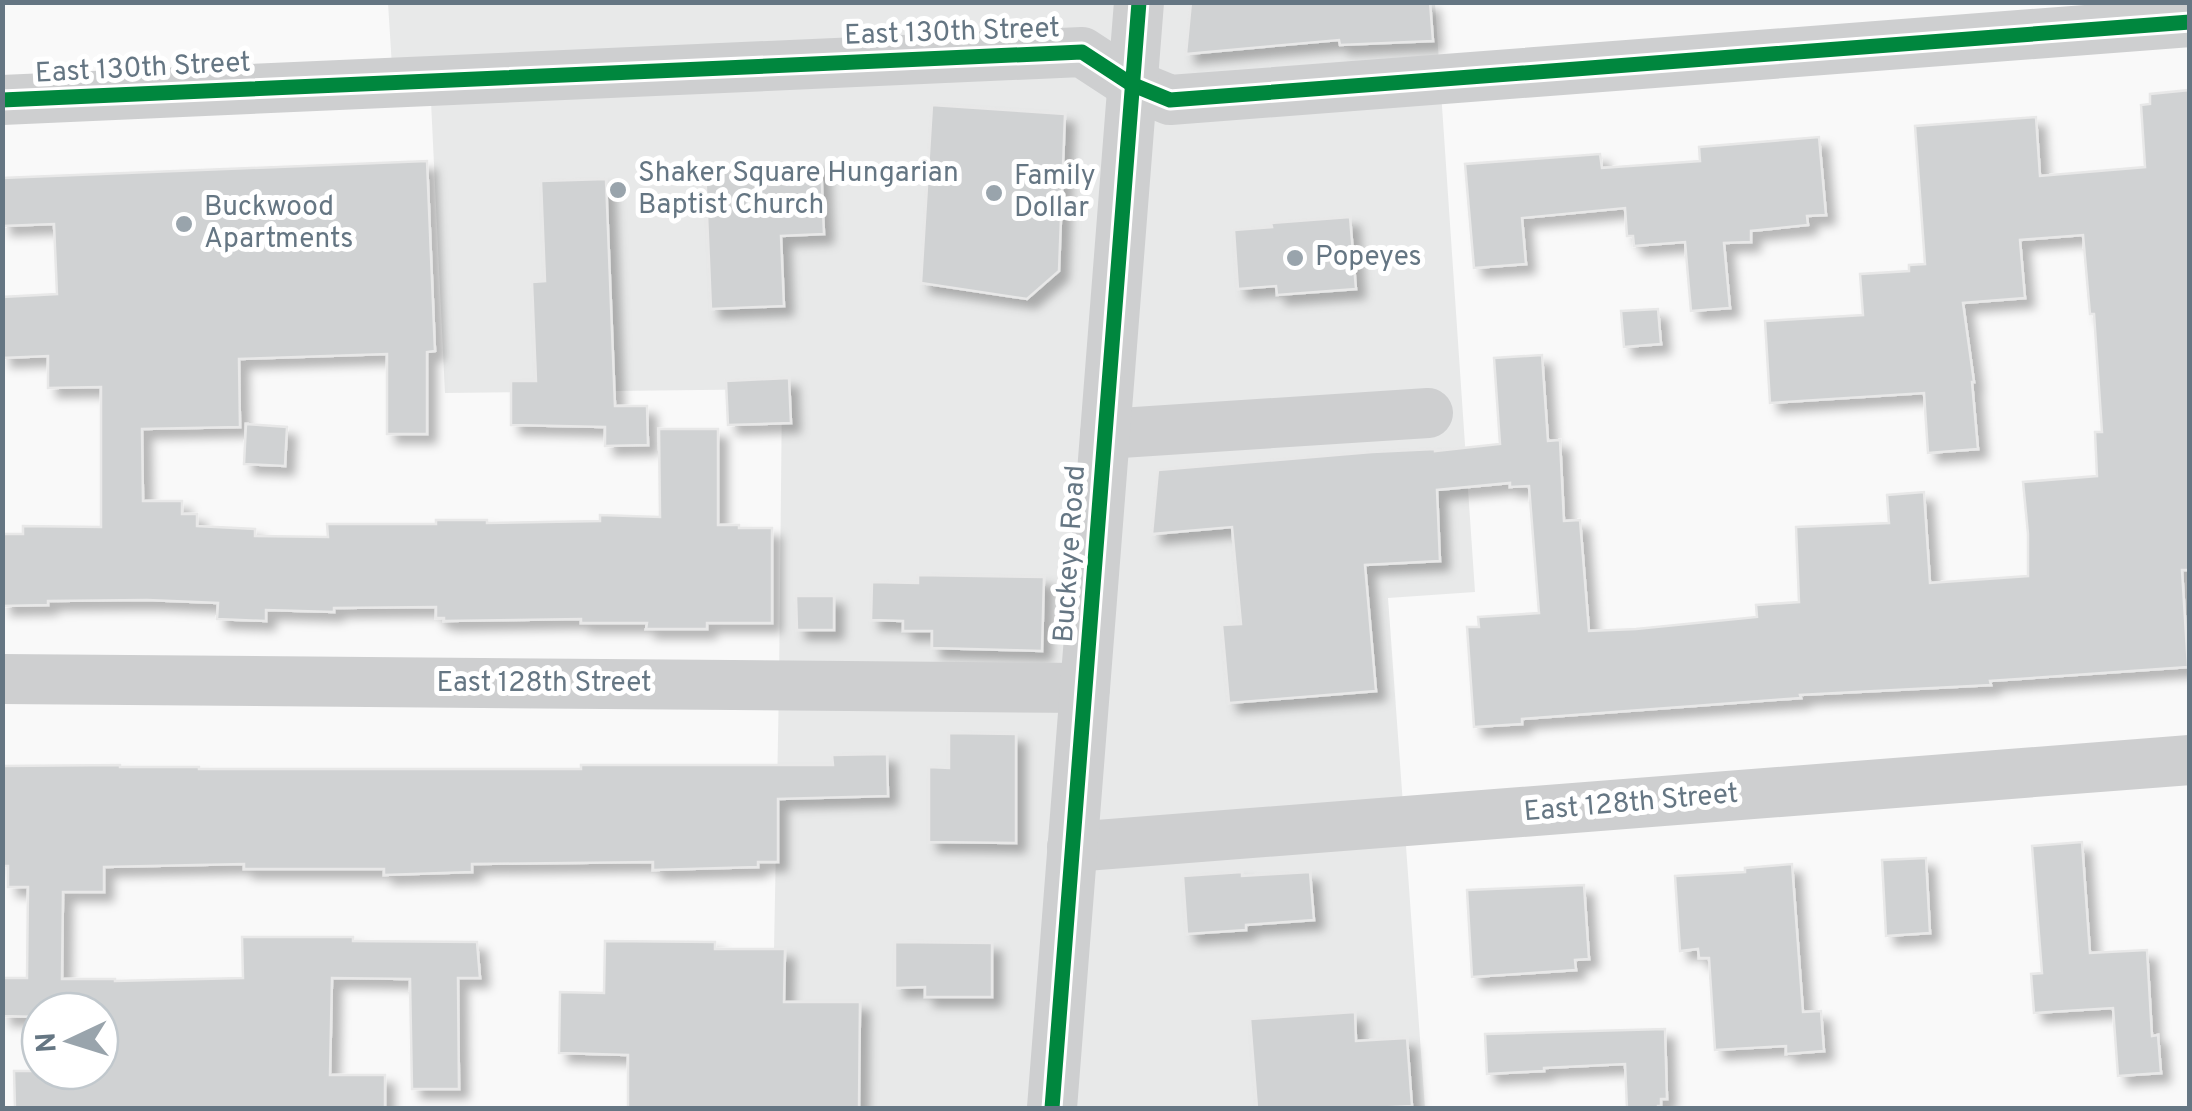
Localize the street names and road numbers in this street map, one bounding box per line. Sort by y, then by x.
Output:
street label: East 130th Street [844,11,1060,55]
street label: East 130th Street [34,45,252,93]
street label: Buckeye Road [1047,464,1095,644]
street label: East 128th Street [436,666,652,702]
street label: East 128th Street [1522,777,1740,831]

